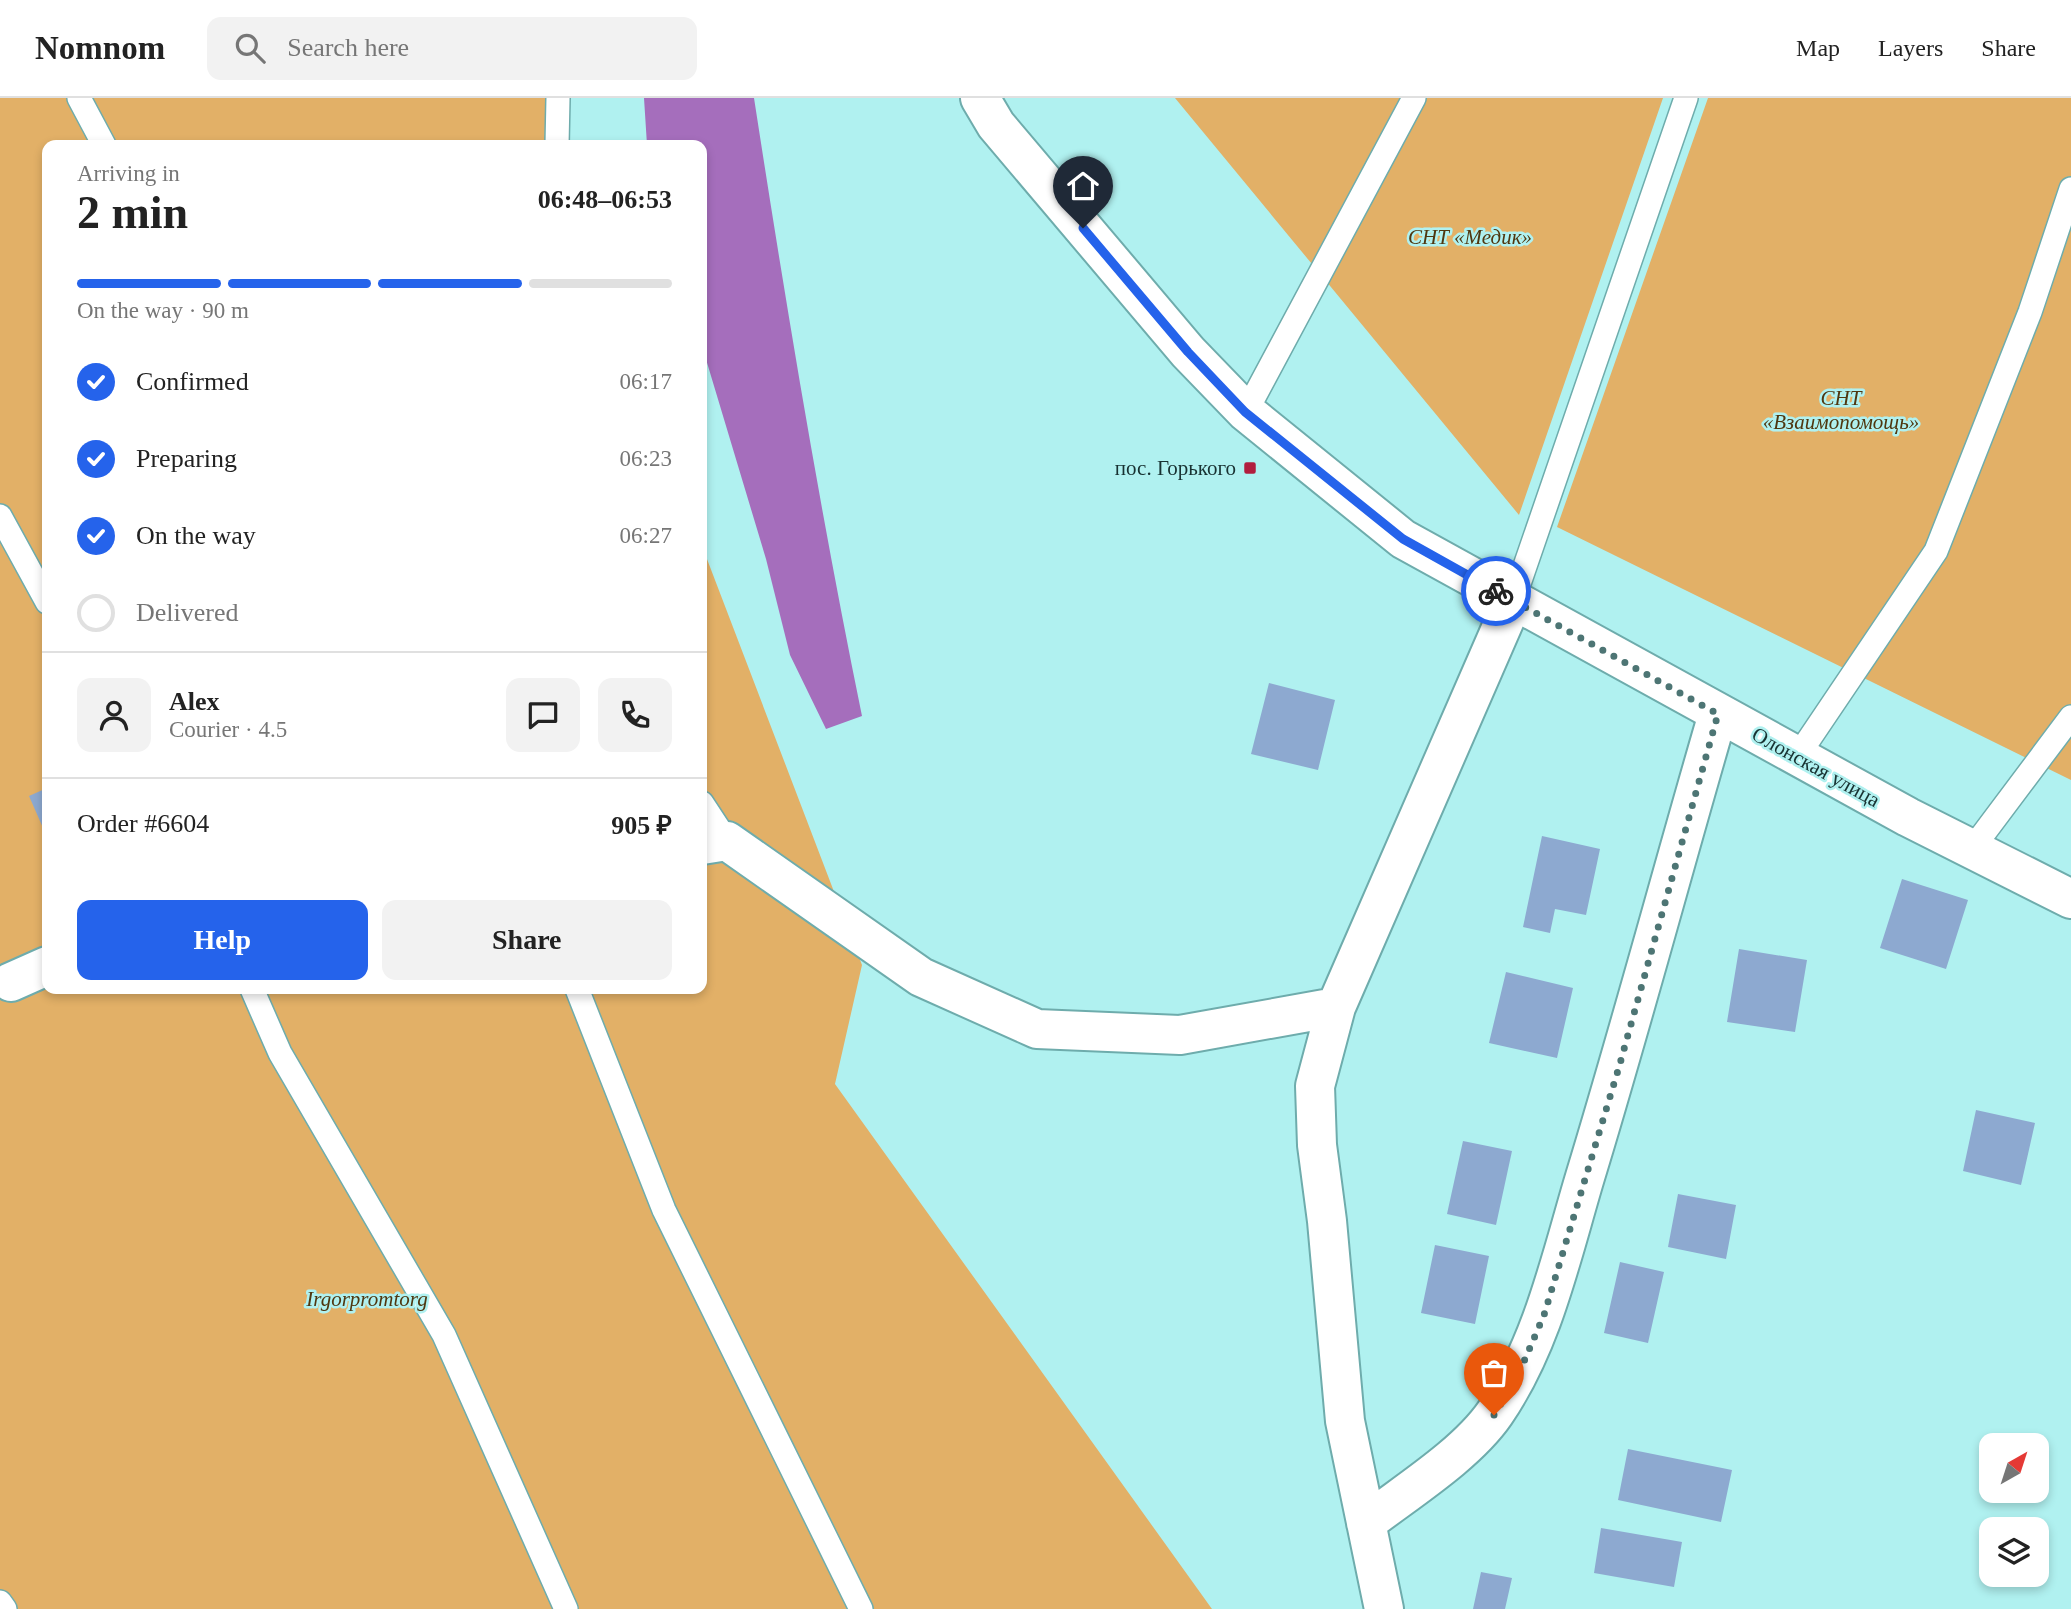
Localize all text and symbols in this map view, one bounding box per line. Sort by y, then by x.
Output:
search box [207,17,697,80]
icon: search [231,29,269,67]
text: Nomnom [35,30,165,66]
text: Search here [287,33,409,62]
text: Map [1796,35,1840,61]
text: Layers [1878,35,1943,61]
text: Share [1981,35,2036,61]
pin [1053,156,1113,228]
text: Arriving in [77,161,180,186]
icon: home [1064,167,1102,205]
text: 06:48–06:53 [538,185,672,214]
text: 2 min [77,187,188,238]
park label: СНТ «Медик» [1408,225,1532,249]
text: On the way · 90 m [77,298,249,323]
icon: check [77,363,115,401]
text: Confirmed [136,367,249,396]
text: 06:17 [620,369,672,394]
park label: СНТ «Взаимопомощь» [1763,386,1919,434]
icon: check [77,440,115,478]
text: Preparing [136,444,237,473]
text: 06:23 [620,446,672,471]
place label: пос. Горького [1115,456,1236,480]
marker: пос. Горького [1242,460,1258,476]
icon: check [77,517,115,555]
text: On the way [136,521,256,550]
text: 06:27 [620,523,672,548]
courier [1461,556,1531,626]
icon: bike [1477,572,1515,610]
text: Delivered [136,598,239,627]
button: person [77,678,151,752]
button: chat [506,678,580,752]
button: phone [598,678,672,752]
text: Alex [169,687,220,716]
text: Courier · 4.5 [169,717,287,742]
street label: Олонская улица [1748,722,1885,812]
text: Order #6604 [77,809,209,838]
text: 905 ₽ [611,811,672,840]
button: Help [77,900,368,980]
button: Share [382,900,672,980]
park label: Irgorpromtorg [305,1287,428,1311]
pin [1464,1343,1524,1415]
icon: bag [1475,1354,1513,1392]
north arrow [1979,1433,2049,1503]
map controls [1979,1433,2049,1587]
button: layers [1979,1517,2049,1587]

